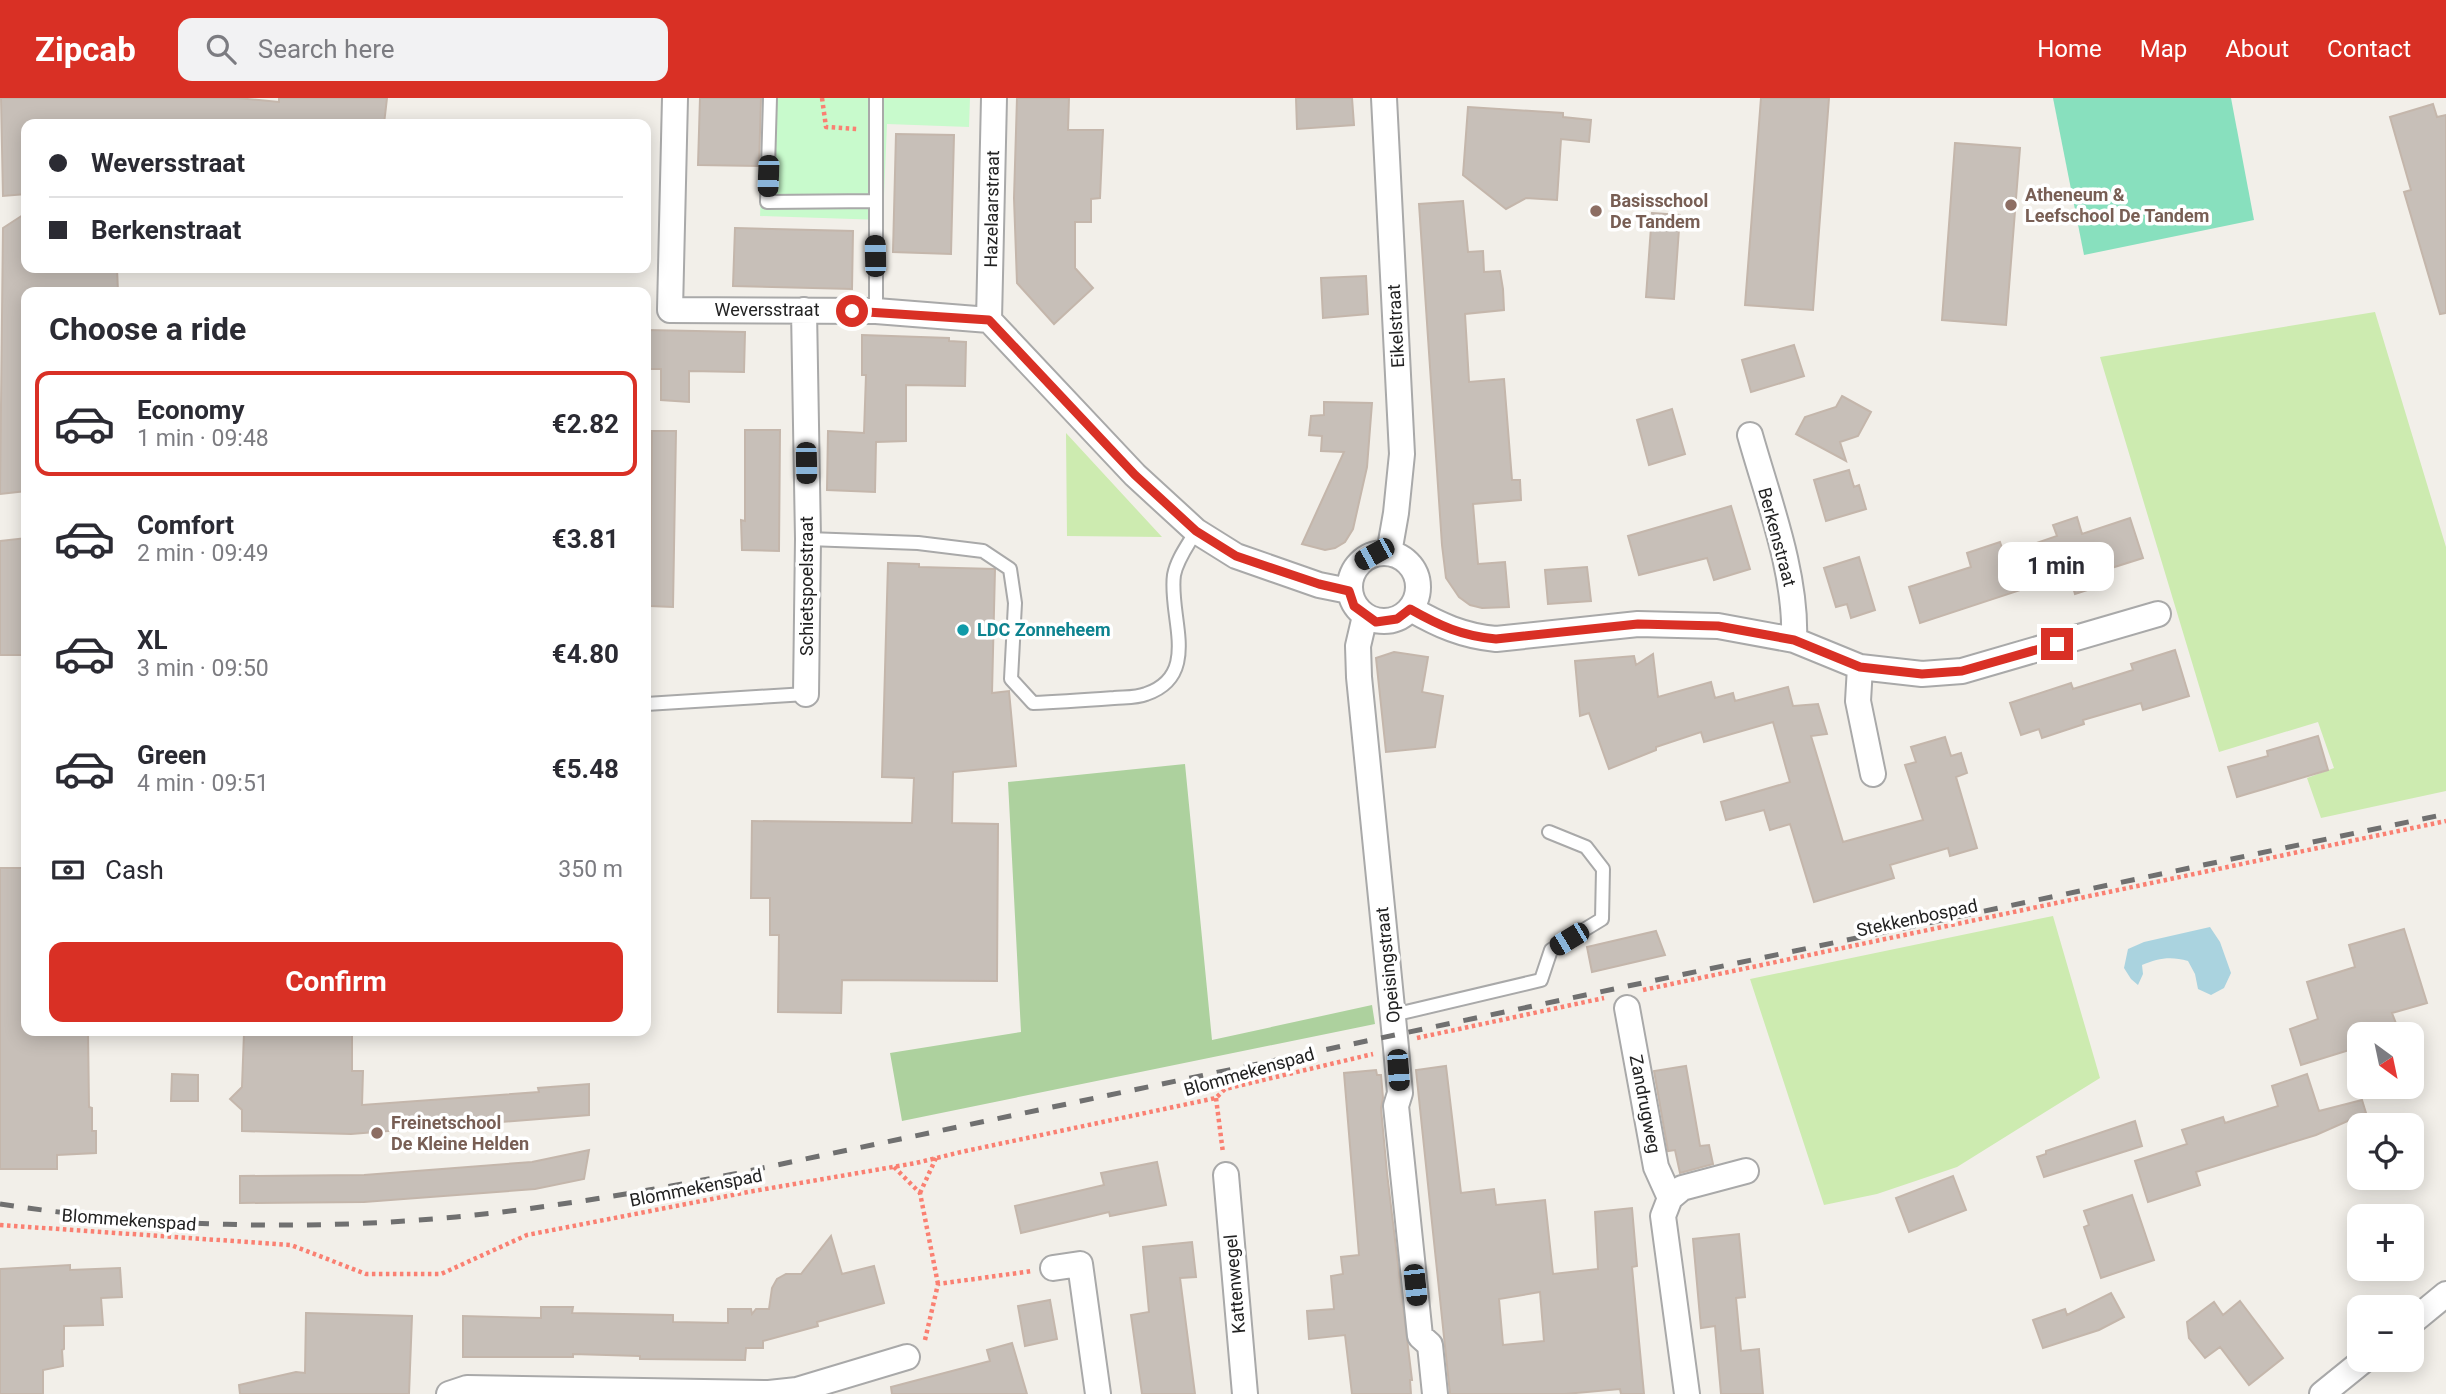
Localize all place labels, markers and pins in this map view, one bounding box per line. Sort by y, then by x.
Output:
place label: Atheneum & Leefschool De Tandem [2025,184,2209,226]
place label: Basisschool De Tandem [1610,190,1708,232]
marker: Atheneum & Leefschool De Tandem [2003,197,2019,213]
marker: Basisschool De Tandem [1588,203,1604,219]
place label: LDC Zonneheem [977,619,1111,640]
marker: LDC Zonneheem [955,622,971,638]
place label: Freinetschool De Kleine Helden [391,1112,529,1154]
marker: Freinetschool De Kleine Helden [369,1125,385,1141]

